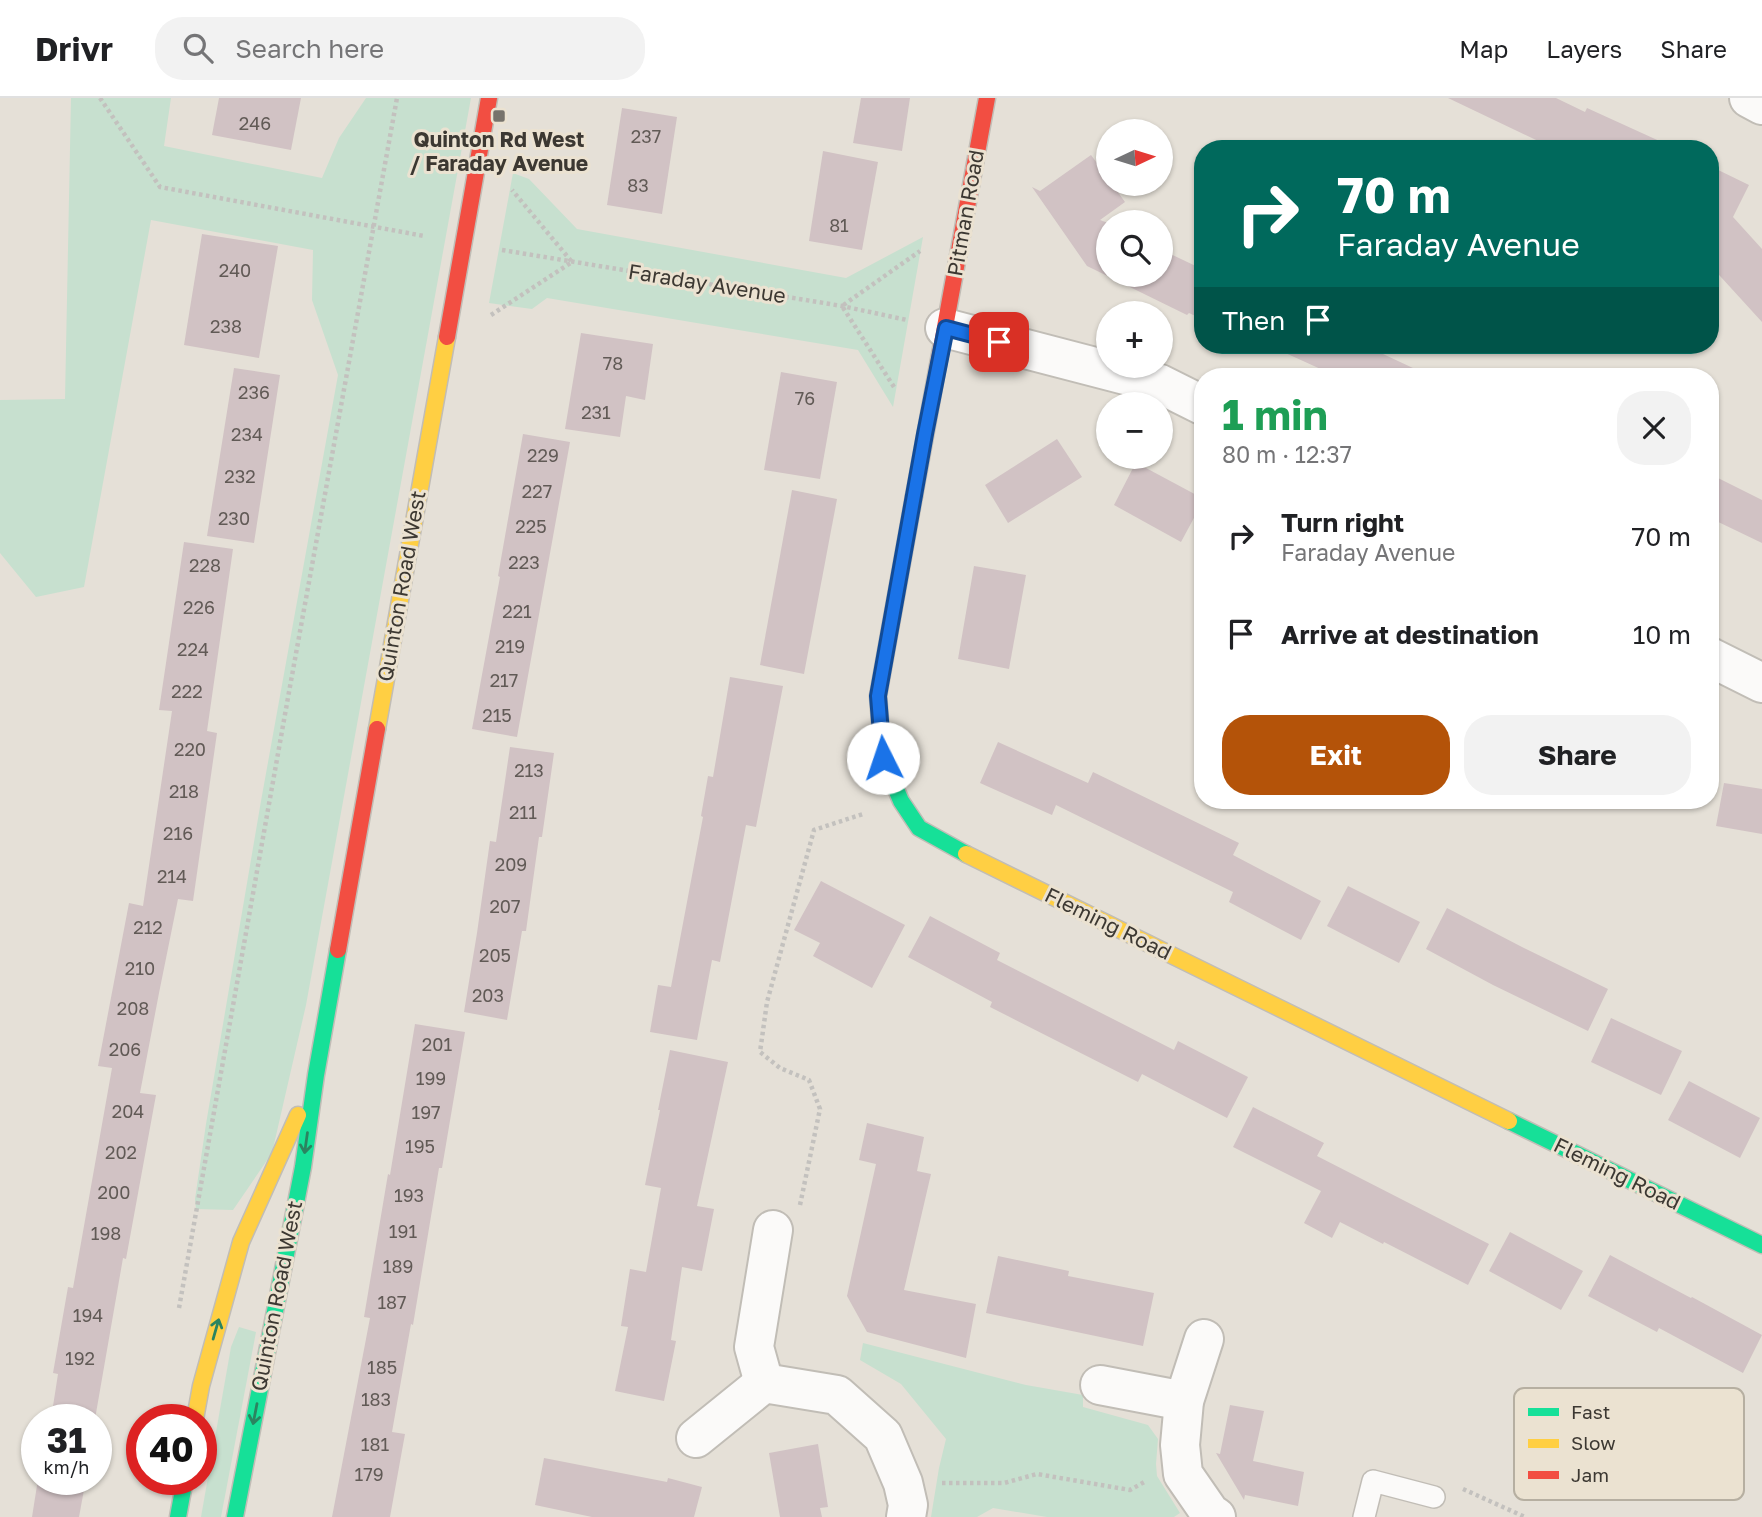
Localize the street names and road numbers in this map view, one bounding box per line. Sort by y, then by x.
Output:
street label: Pitman Road [941,148,989,278]
street label: Faraday Avenue [626,258,788,308]
street label: Quinton Road West [371,488,431,683]
street label: Fleming Road [1041,881,1176,965]
street label: Fleming Road [1550,1131,1685,1215]
street label: Quinton Road West [245,1198,307,1393]

